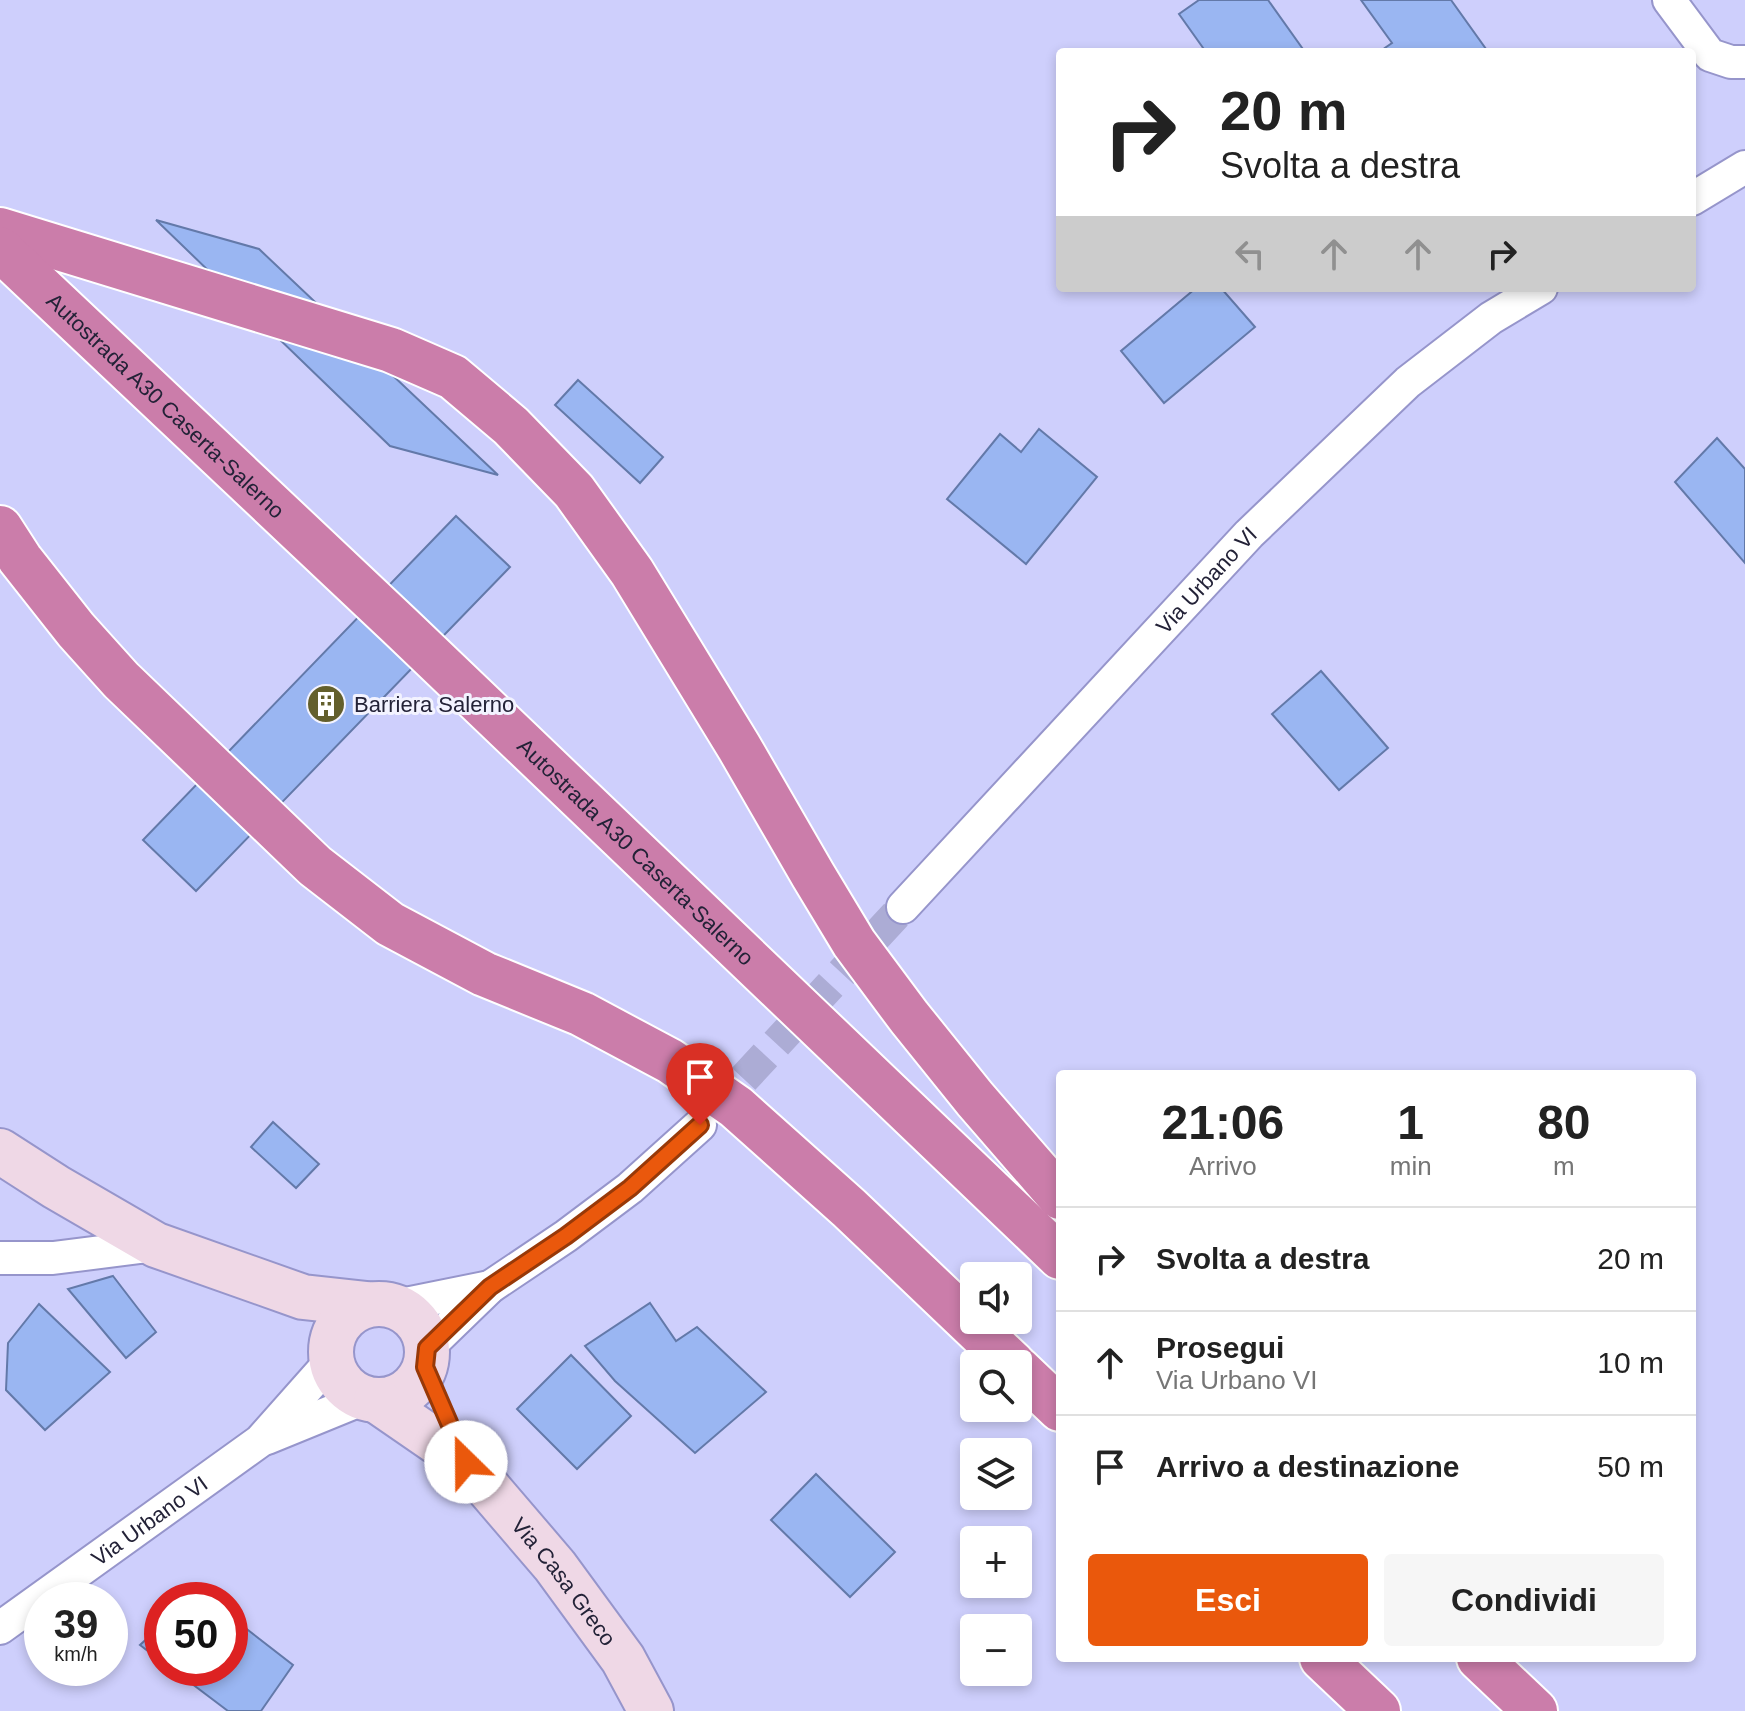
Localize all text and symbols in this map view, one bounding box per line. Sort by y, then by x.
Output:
text: 20 m [1220,79,1348,142]
icon: right [1088,80,1192,184]
text: Svolta a destra [1220,145,1460,186]
icon: left [1228,232,1272,276]
icon: ahead [1312,232,1356,276]
icon: ahead [1396,232,1440,276]
icon: right [1480,232,1524,276]
street label: Autostrada A30 Caserta-Salerno [42,288,289,524]
street label: Via Urbano VI [1151,521,1262,639]
building icon: Barriera Salerno [305,683,347,725]
place label: Barriera Salerno [354,692,514,717]
street label: Autostrada A30 Caserta-Salerno [512,733,759,970]
pin [666,1043,734,1125]
icon: arrive [678,1055,722,1099]
text: 21:06 [1161,1096,1284,1149]
text: 1 [1397,1096,1424,1149]
text: 80 [1537,1096,1591,1149]
text: Arrivo [1189,1151,1257,1181]
text: min [1390,1151,1432,1181]
text: m [1553,1151,1575,1181]
icon: right [1088,1237,1132,1281]
text: Svolta a destra [1156,1242,1369,1275]
text: 20 m [1597,1242,1664,1275]
map controls [960,1262,1032,1686]
button: sound [960,1262,1032,1334]
text: Prosegui [1156,1331,1284,1364]
icon: ahead [1088,1341,1132,1385]
text: 10 m [1597,1346,1664,1379]
button: search [960,1350,1032,1422]
text: Via Urbano VI [1156,1365,1317,1395]
position arrow [424,1420,508,1504]
button: layers [960,1438,1032,1510]
icon: arrive [1088,1445,1132,1489]
text: Arrivo a destinazione [1156,1450,1459,1483]
text: 50 m [1597,1450,1664,1483]
street label: Via Urbano VI [87,1471,212,1571]
street label: Via Casa Greco [506,1513,621,1651]
button: + [960,1526,1032,1598]
button: Esci [1088,1554,1368,1646]
button: Condividi [1384,1554,1664,1646]
speed limit sign: 50 [144,1582,248,1686]
text: 39 [54,1602,98,1646]
button: − [960,1614,1032,1686]
text: km/h [54,1643,98,1665]

